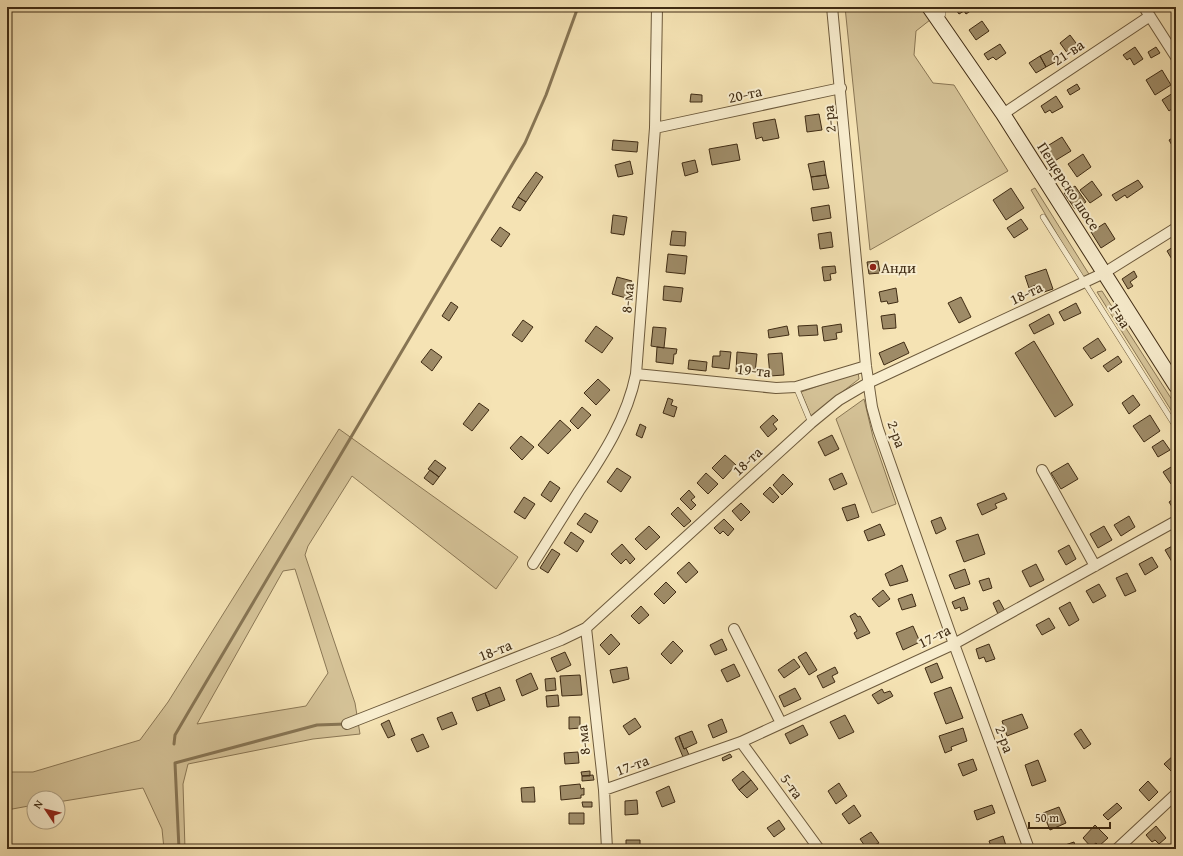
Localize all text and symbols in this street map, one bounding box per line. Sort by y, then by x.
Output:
street label: 21-ва [1048,33,1089,70]
street label: 20-та [726,80,765,108]
street label: 2-ра [817,103,841,134]
street label: Пещерско шосе [1033,138,1105,234]
place label: Анди [881,257,916,278]
marker: Анди [868,262,878,272]
street label: 18-та [1006,276,1047,310]
street label: 8-ма [615,281,639,314]
street label: 1-ва [1104,298,1136,333]
street label: 19-та [736,358,773,382]
street label: 2-ра [883,418,912,451]
street label: 18-та [727,441,767,480]
street label: 17-та [914,619,955,653]
street label: 18-та [475,634,515,666]
street label: 2-ра [990,722,1020,756]
street label: 8-ма [571,723,595,756]
street label: 17-та [612,749,652,781]
street label: 5-та [776,769,809,804]
north arrow [26,790,66,830]
text: N [29,796,47,812]
scale bar [1029,804,1110,830]
text: 50 m [1035,809,1059,826]

